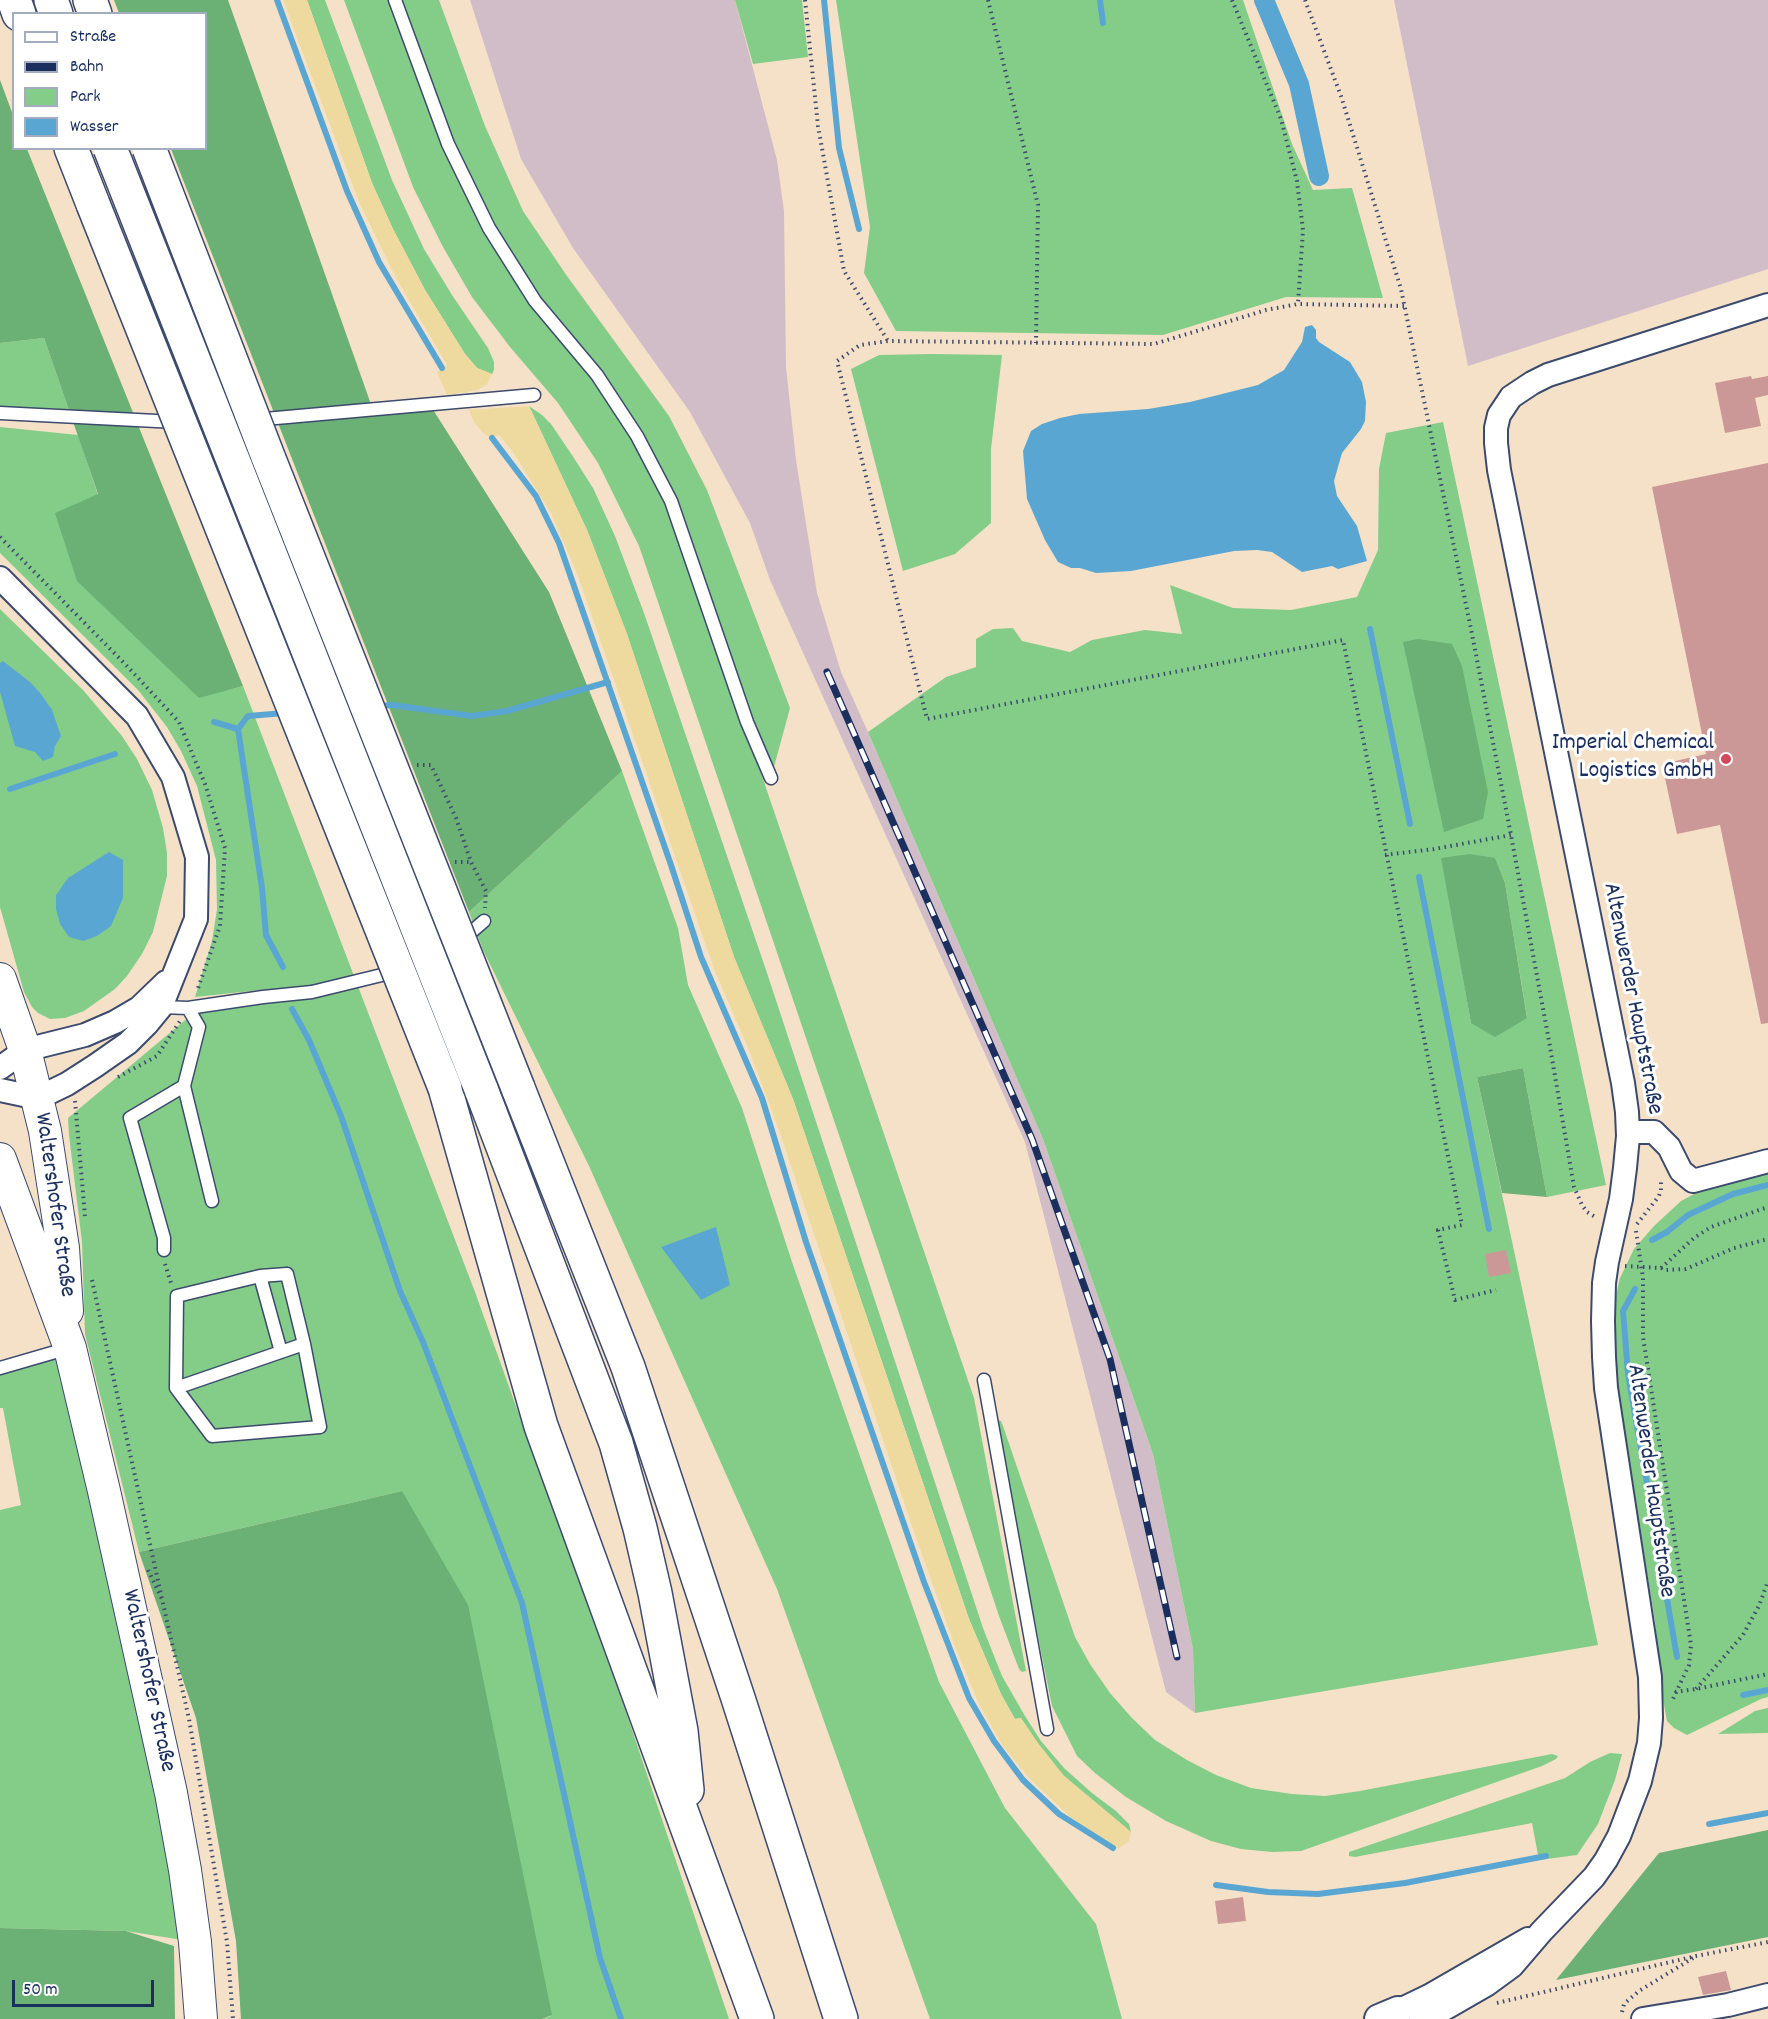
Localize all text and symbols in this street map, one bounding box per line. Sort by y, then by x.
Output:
legend [12,12,207,150]
text: Straße [70,25,116,50]
text: Bahn [70,55,104,80]
text: Park [70,85,101,110]
text: Wasser [70,115,119,140]
place label: Imperial Chemical Logistics GmbH [1552,731,1714,787]
marker: Imperial Chemical Logistics GmbH [1719,752,1733,766]
street label: Altenwerder Hauptstraße [1594,881,1668,1117]
street label: Waltershofer Straße [26,1111,80,1299]
street label: Altenwerder Hauptstraße [1618,1362,1680,1600]
street label: Waltershofer Straße [114,1587,180,1775]
scale bar [15,1968,158,2006]
text: 50 m [23,1978,58,2003]

